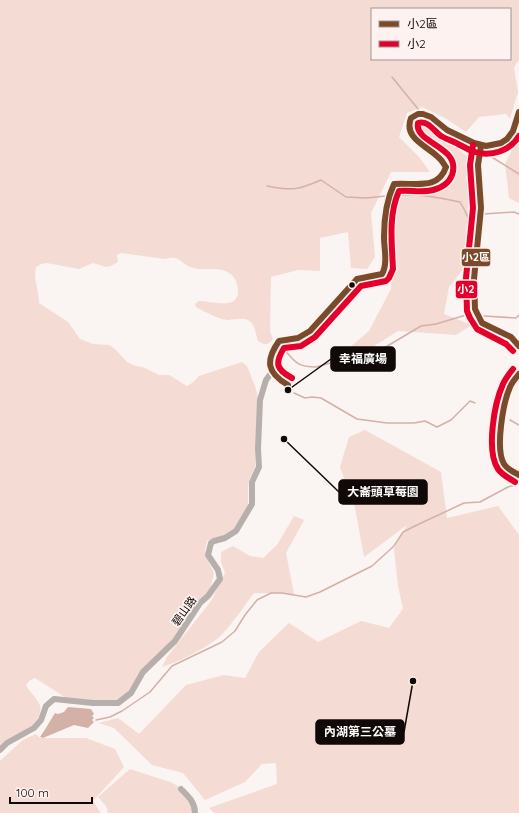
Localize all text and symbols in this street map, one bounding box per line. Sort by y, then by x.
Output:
legend [371,8,511,60]
text: 小2區 [407,16,438,31]
text: 小2 [407,36,426,51]
line badge: 小2區 [461,248,491,267]
text: 小2區 [462,250,490,264]
unlabelled marker [347,280,357,290]
line badge: 小2 [455,280,478,299]
text: 小2 [457,282,475,296]
callout: 幸福廣場 [331,347,395,371]
text: 幸福廣場 [339,351,387,366]
callout: 大崙頭草莓園 [339,480,427,504]
text: 大崙頭草莓園 [347,484,419,499]
street label: 碧山路 [169,593,199,629]
callout: 內湖第三公墓 [316,720,404,744]
text: 內湖第三公墓 [324,724,396,739]
scale bar [10,779,92,805]
text: 100 m [16,785,49,800]

